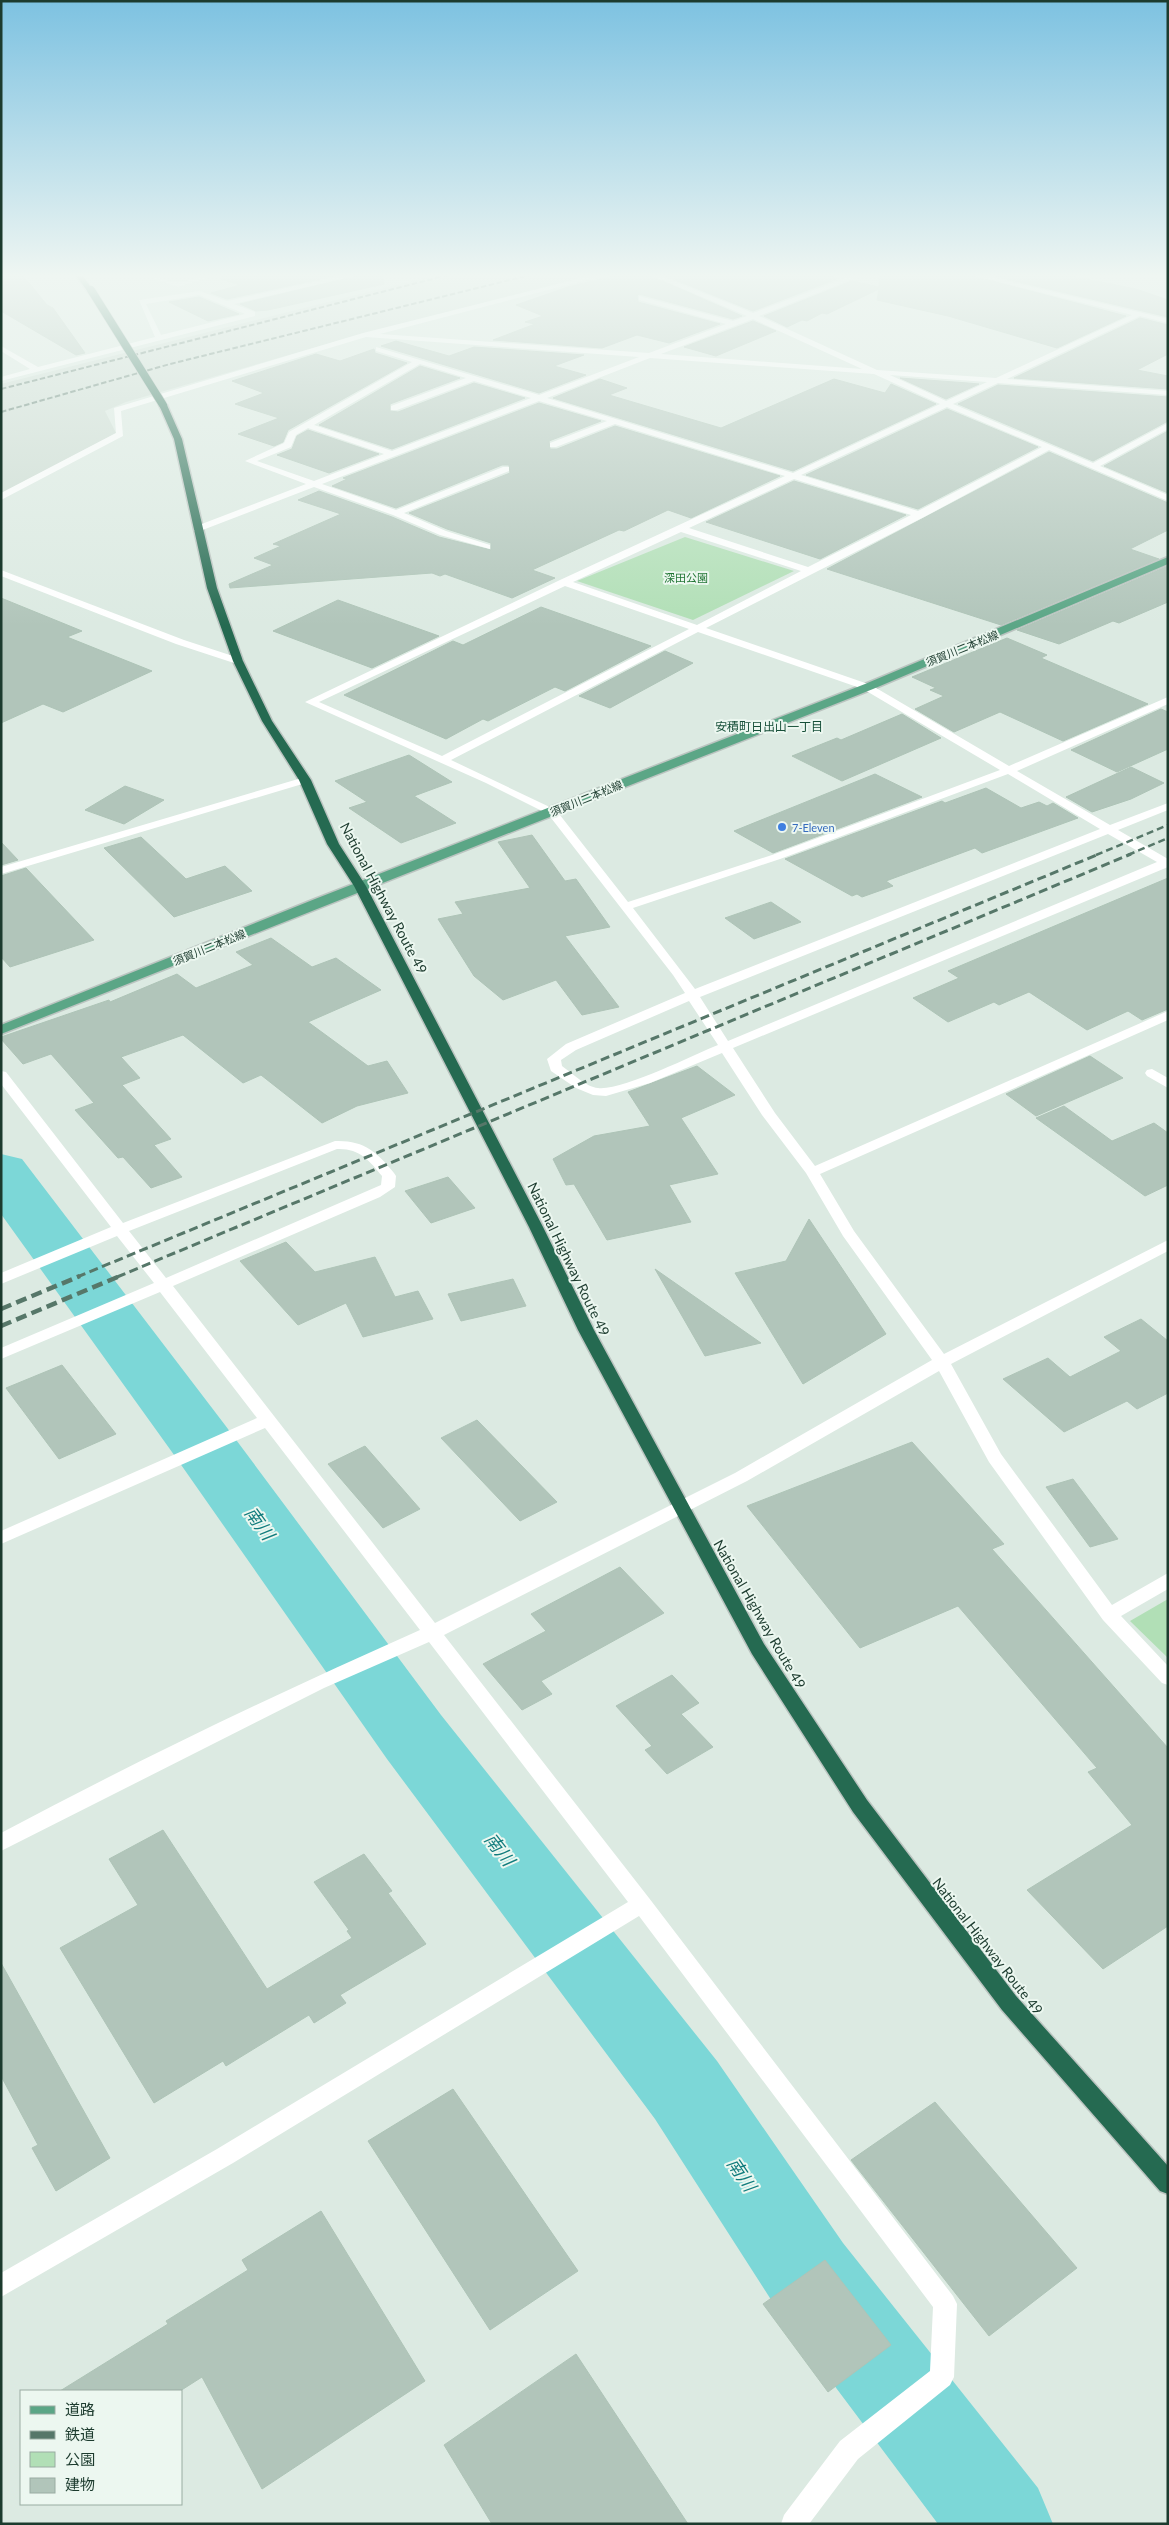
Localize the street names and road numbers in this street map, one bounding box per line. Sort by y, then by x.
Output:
street label: 須賀川二本松線 [924,628,1000,668]
street label: 須賀川二本松線 [548,778,624,818]
street label: National Highway Route 49 [337,819,431,977]
street label: 須賀川二本松線 [171,927,247,967]
street label: National Highway Route 49 [524,1179,614,1339]
street label: National Highway Route 49 [710,1537,810,1691]
street label: National Highway Route 49 [929,1874,1047,2018]

